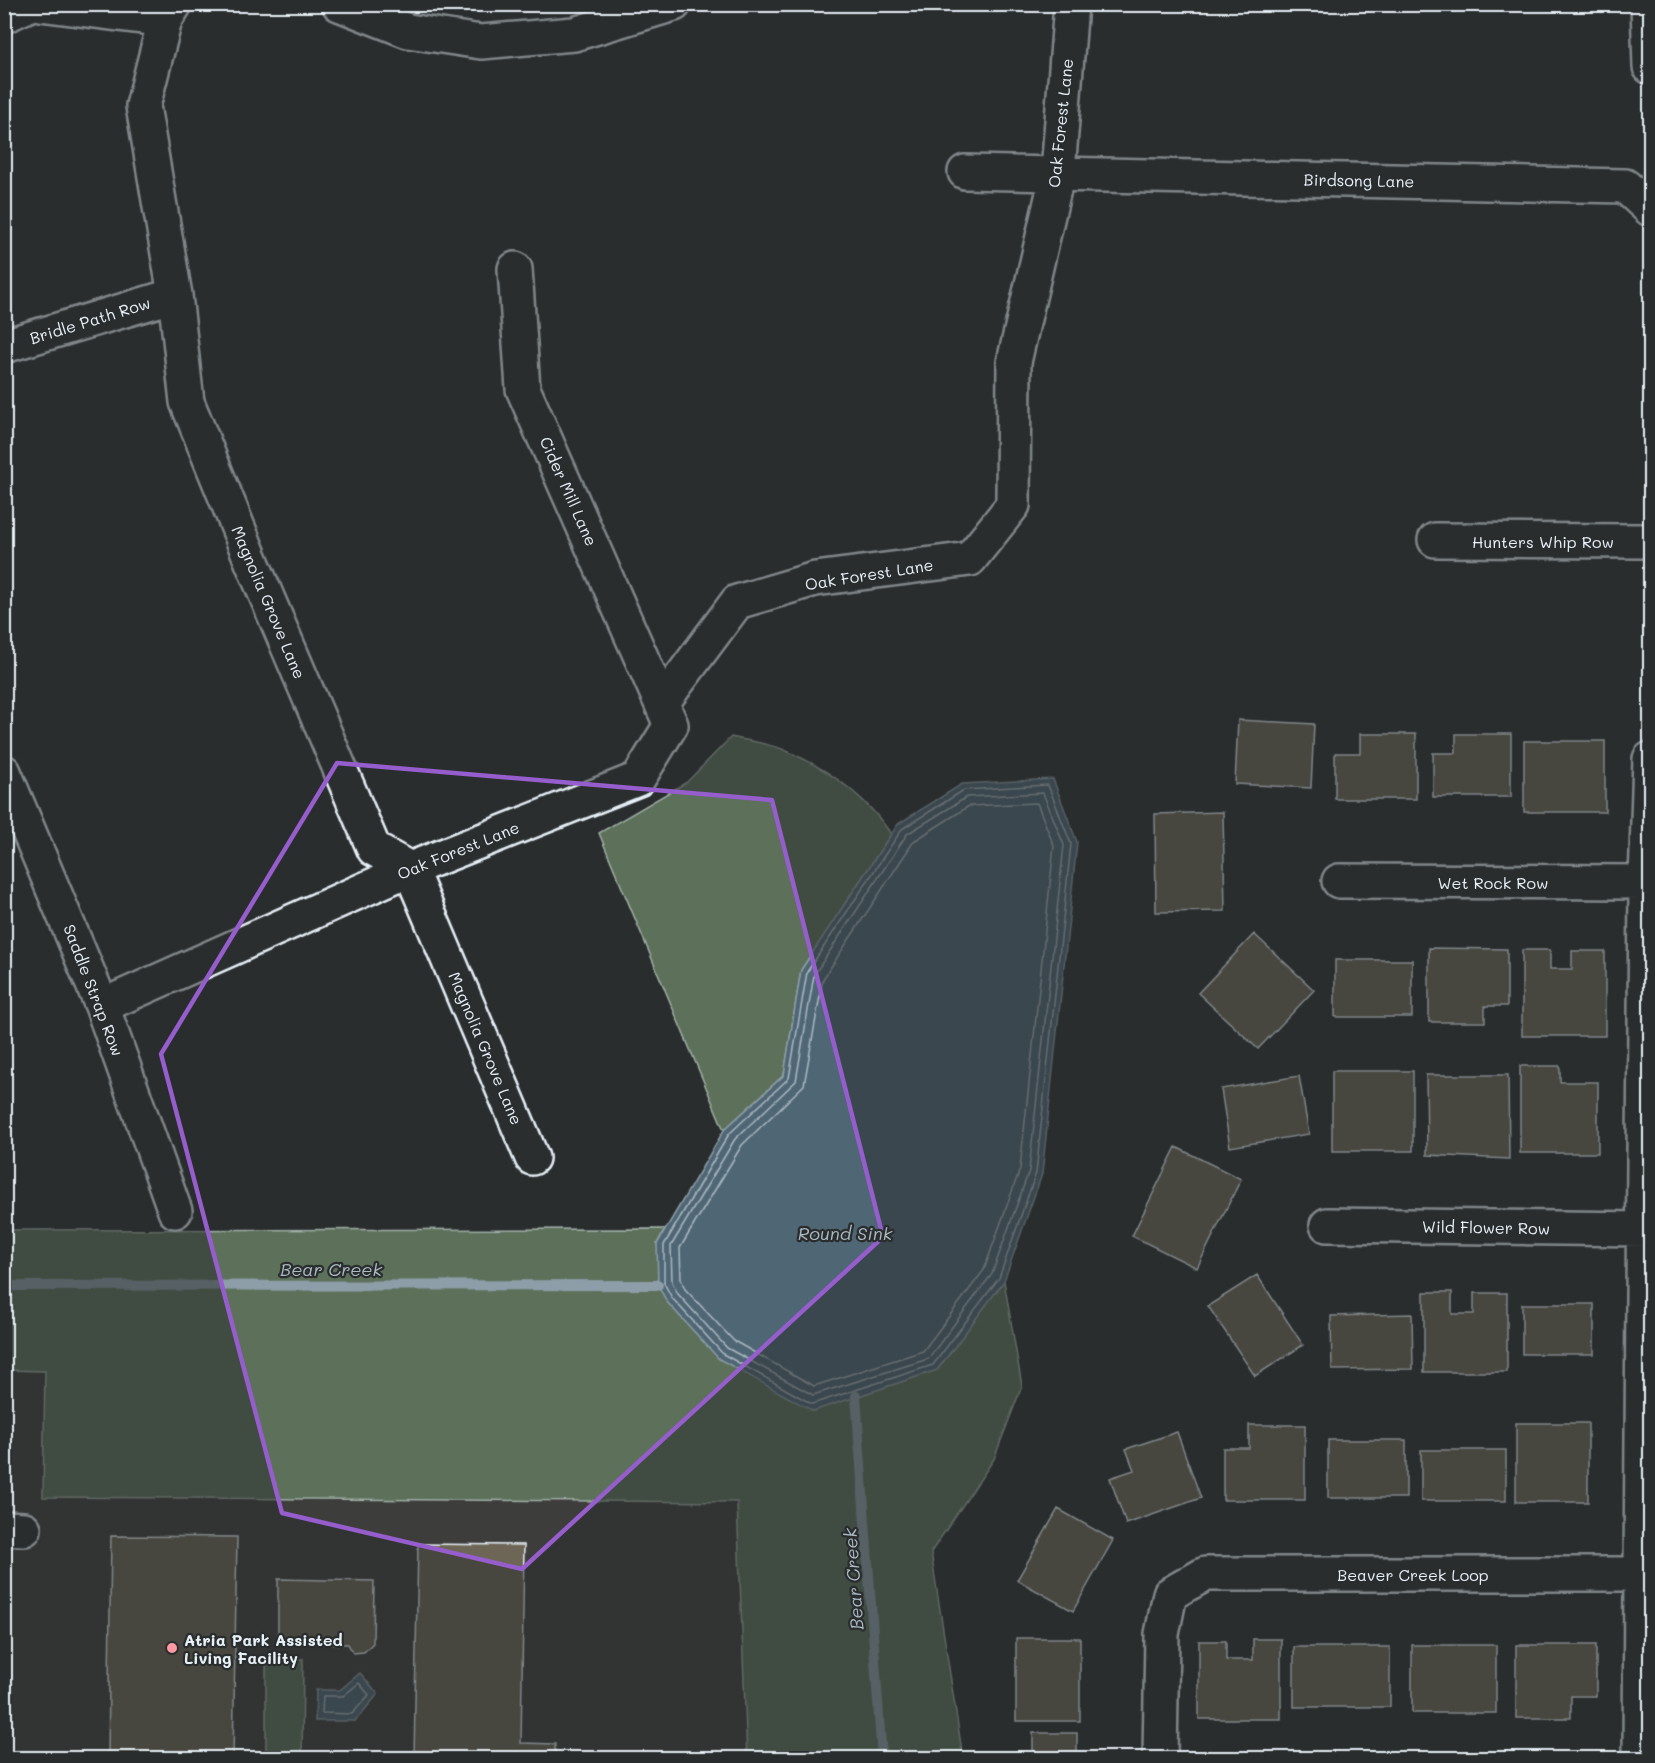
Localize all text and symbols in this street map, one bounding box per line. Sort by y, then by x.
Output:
street label: Oak Forest Lane [1043,57,1077,189]
street label: Birdsong Lane [1303,169,1415,191]
street label: Bridle Path Row [27,292,153,348]
street label: Cider Mill Lane [536,433,602,549]
street label: Magnolia Grove Lane [227,522,311,682]
street label: Hunters Whip Row [1472,531,1614,552]
street label: Oak Forest Lane [803,553,935,595]
street label: Oak Forest Lane [394,816,522,884]
street label: Wet Rock Row [1437,872,1549,893]
street label: Saddle Strap Row [59,921,129,1059]
street label: Magnolia Grove Lane [444,968,528,1128]
street label: Wild Flower Row [1422,1215,1550,1239]
water label: Round Sink [798,1221,893,1245]
water label: Bear Creek [280,1257,382,1281]
water label: Bear Creek [837,1527,869,1631]
street label: Beaver Creek Loop [1337,1564,1489,1585]
place label: Atria Park Assisted Living Facility [184,1629,343,1668]
marker: Atria Park Assisted Living Facility [165,1641,179,1655]

